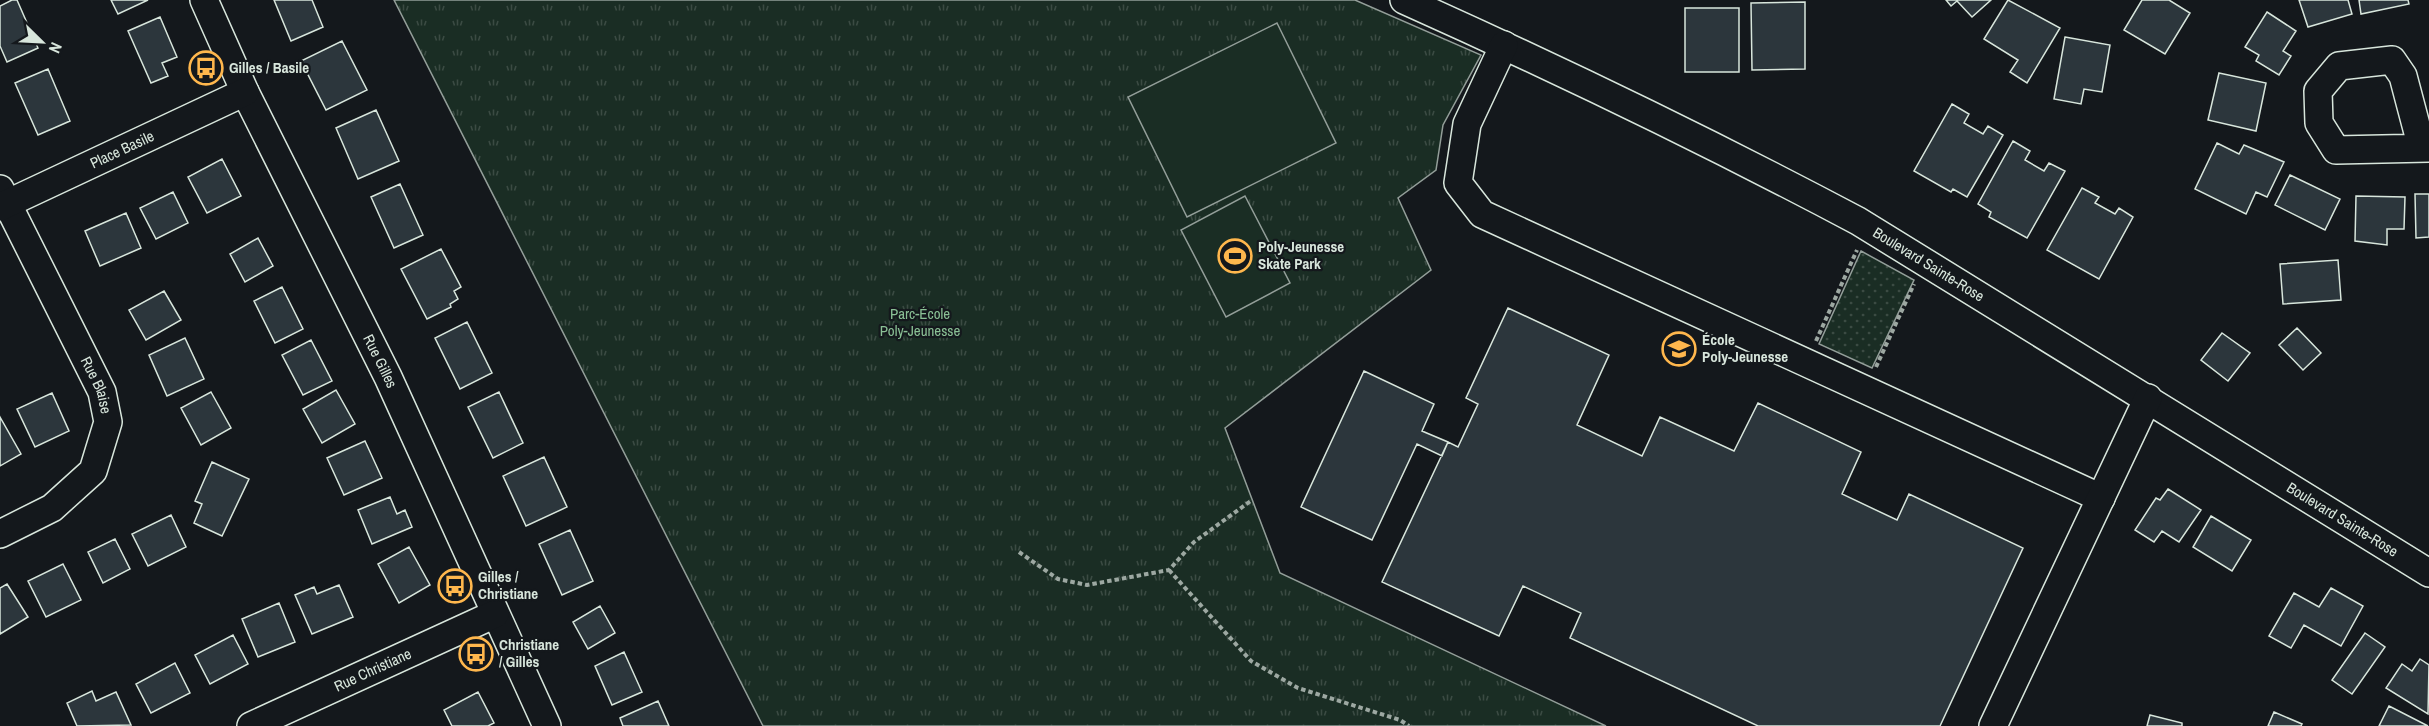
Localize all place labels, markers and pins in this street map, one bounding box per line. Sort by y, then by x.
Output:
bus stop icon: Gilles / Basile [188,50,224,86]
place label: Gilles / Basile [229,57,309,78]
place label: Poly-Jeunesse Skate Park [1258,236,1344,274]
sports icon: Poly-Jeunesse Skate Park [1217,238,1253,274]
place label: École Poly-Jeunesse [1702,329,1788,367]
school or university icon: École Poly-Jeunesse [1661,331,1697,367]
place label: Gilles / Christiane [478,566,538,604]
bus stop icon: Gilles / Christiane [437,568,473,604]
place label: Christiane / Gilles [499,634,559,672]
bus stop icon: Christiane / Gilles [458,636,494,672]

